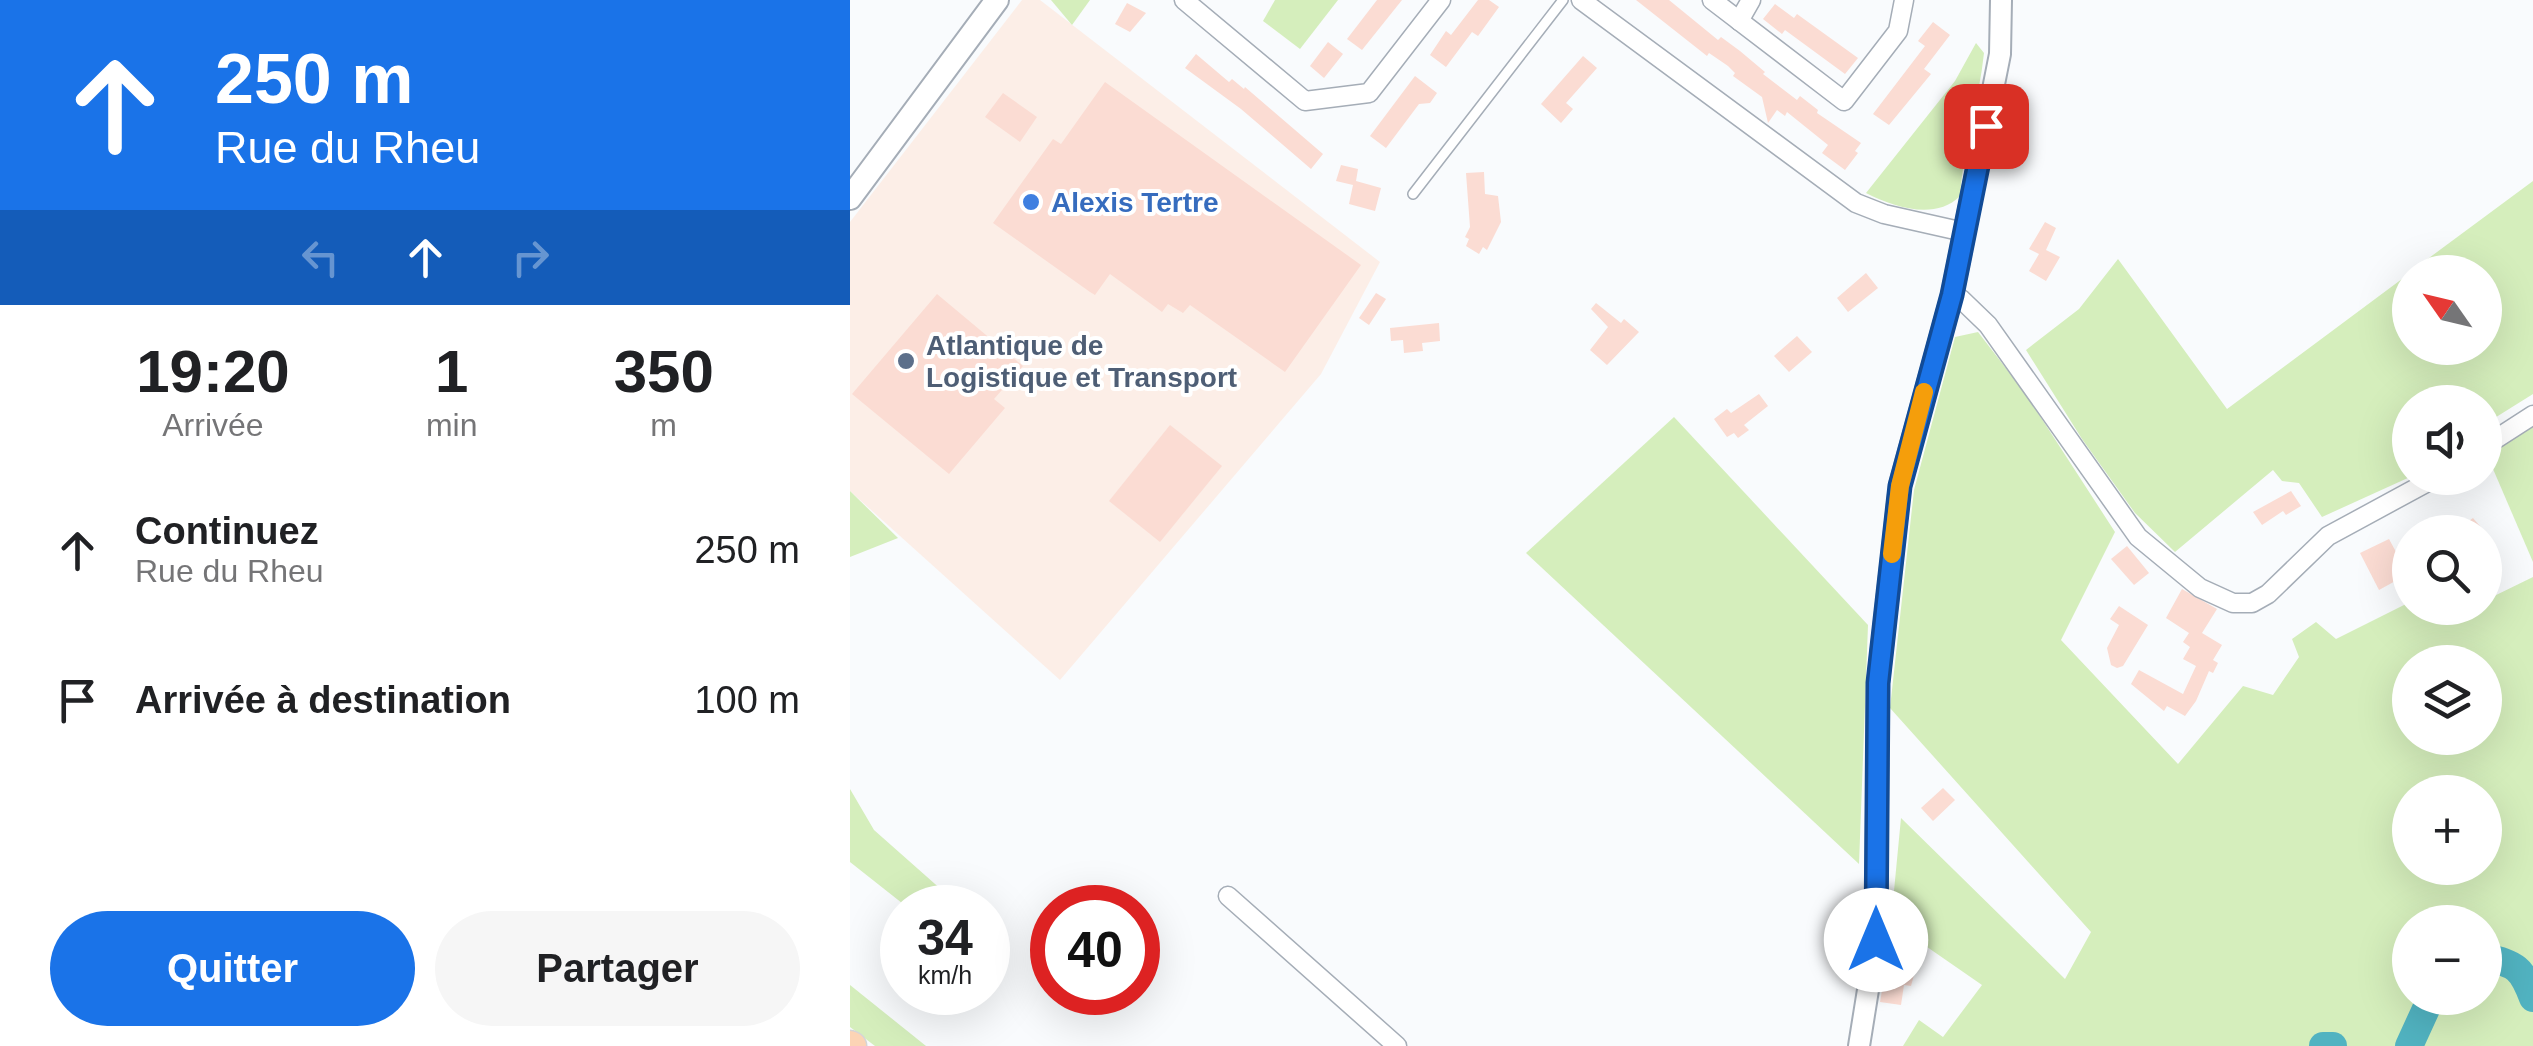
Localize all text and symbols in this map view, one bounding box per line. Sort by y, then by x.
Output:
icon: ahead [50,40,180,170]
text: 250 m [215,40,413,118]
pin [1944,84,2029,169]
icon: arrive [1959,99,2014,154]
text: Rue du Rheu [215,122,480,173]
place label: Alexis Tertre [1051,187,1219,218]
marker: Alexis Tertre [1020,191,1042,213]
icon: left [293,230,348,285]
icon: ahead [398,230,453,285]
icon: right [503,230,558,285]
north arrow [2392,255,2502,365]
map controls [2392,255,2502,1015]
place label: Atlantique de Logistique et Transport [926,330,1237,393]
text: 19:20 [136,338,290,405]
text: 1 [435,338,468,405]
text: 350 [614,338,714,405]
marker: Atlantique de Logistique et Transport [895,350,917,372]
button: sound [2392,385,2502,495]
text: Arrivée [162,407,264,443]
text: min [426,407,477,443]
text: m [650,407,677,443]
text: Continuez [135,510,319,552]
button: search [2392,515,2502,625]
icon: ahead [50,523,105,578]
text: 250 m [694,529,800,571]
text: Rue du Rheu [135,553,324,589]
button: layers [2392,645,2502,755]
icon: arrive [50,673,105,728]
text: Arrivée à destination [135,679,511,721]
text: 100 m [694,679,800,721]
button: + [2392,775,2502,885]
speed limit sign: 40 [1030,885,1160,1015]
position arrow [1824,888,1928,992]
button: − [2392,905,2502,1015]
text: 34 [917,910,973,966]
button: Quitter [50,911,415,1026]
button: Partager [435,911,800,1026]
text: km/h [918,961,972,989]

